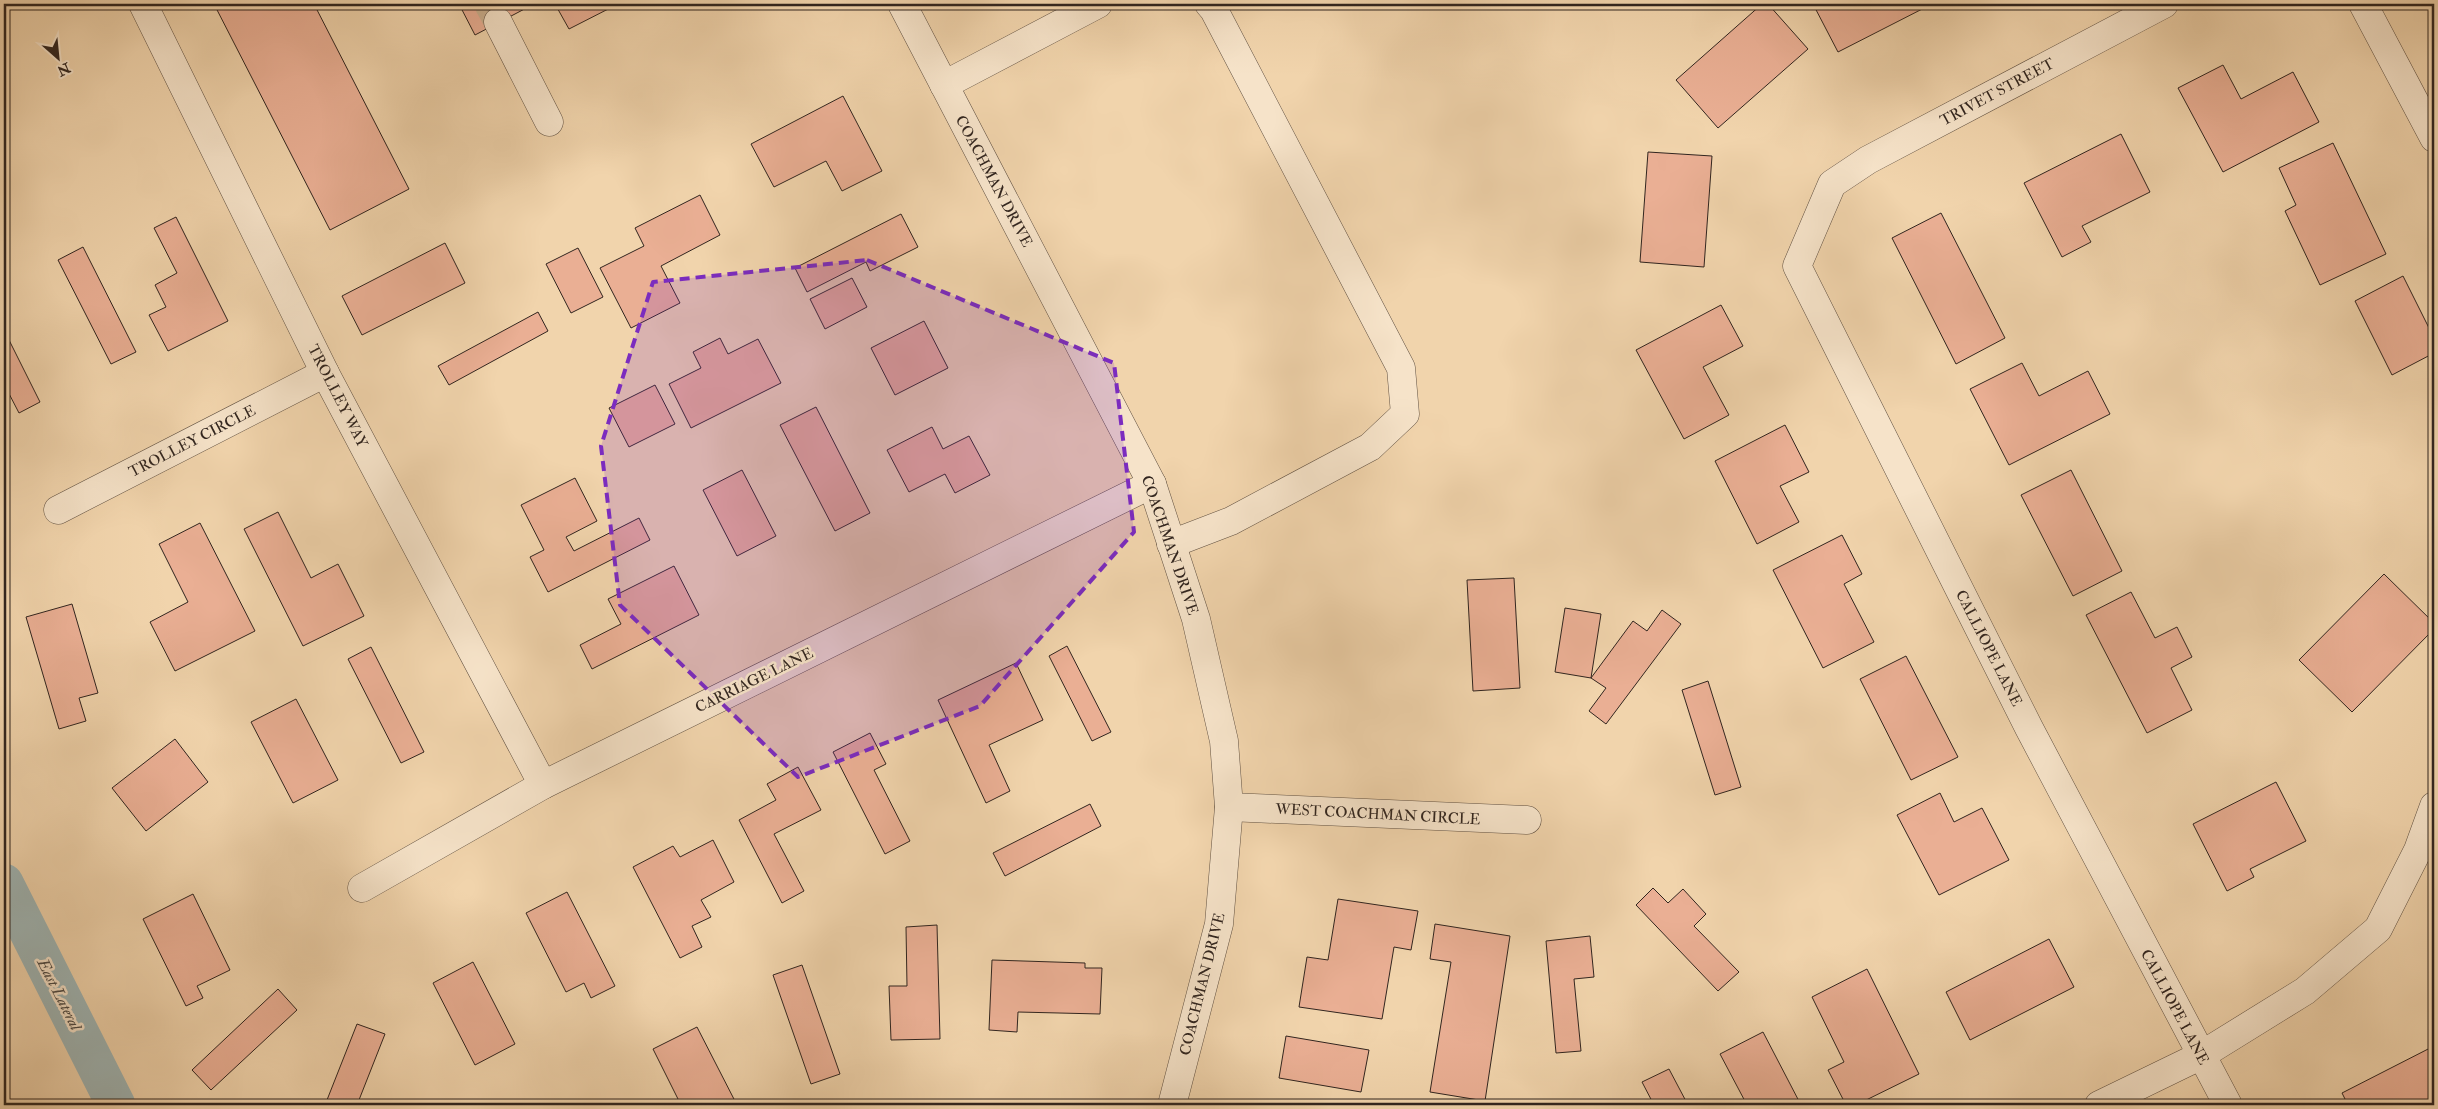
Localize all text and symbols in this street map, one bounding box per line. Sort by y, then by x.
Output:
north arrow [32,32,82,82]
street label: TRIVET STREET [1937,54,2058,131]
text: N [54,58,74,80]
street label: COACHMAN DRIVE [951,112,1036,251]
street label: TROLLEY WAY [303,341,372,452]
street label: TROLLEY CIRCLE [126,401,259,482]
street label: COACHMAN DRIVE [1137,473,1202,618]
street label: CALLIOPE LANE [1951,587,2026,710]
street label: CARRIAGE LANE [692,644,816,717]
street label: WEST COACHMAN CIRCLE [1274,800,1481,829]
street label: COACHMAN DRIVE [1176,911,1229,1057]
street label: CALLIOPE LANE [2136,946,2213,1068]
water label: East Lateral [32,954,86,1035]

